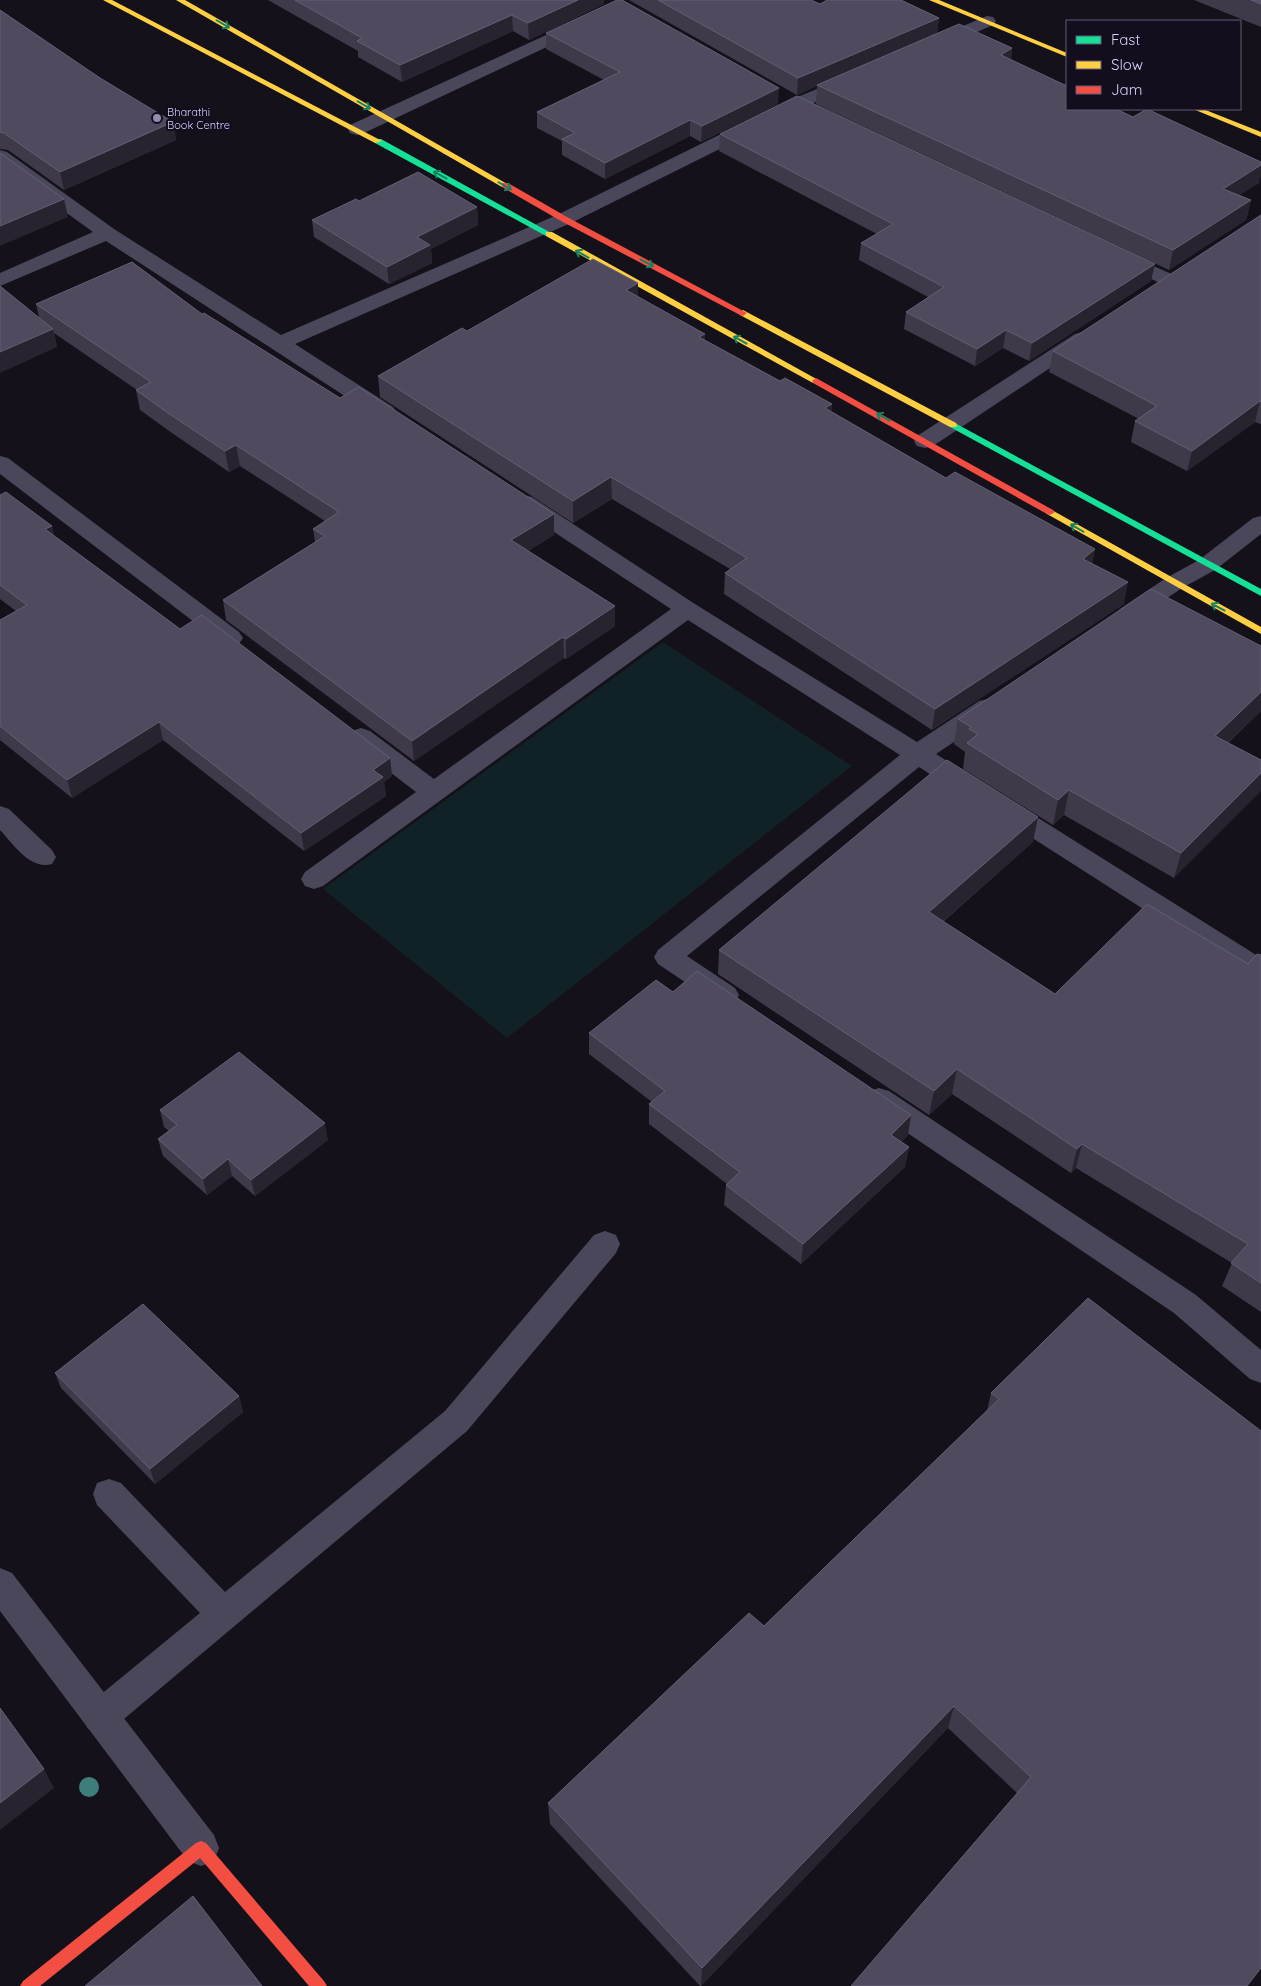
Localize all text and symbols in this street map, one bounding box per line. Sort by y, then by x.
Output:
one-way arrow [215,20,229,30]
legend [1066,20,1241,110]
text: Fast [1111,30,1140,49]
text: Slow [1111,55,1143,74]
text: Jam [1111,80,1142,99]
one-way arrow [356,100,370,110]
place label: Bharathi Book Centre [167,105,230,132]
marker: Bharathi Book Centre [151,112,163,124]
one-way arrow [432,170,447,180]
one-way arrow [497,181,511,191]
one-way arrow [575,248,590,258]
one-way arrow [640,258,655,268]
one-way arrow [733,335,748,344]
one-way arrow [876,412,890,422]
one-way arrow [1070,522,1084,532]
one-way arrow [1211,602,1226,612]

